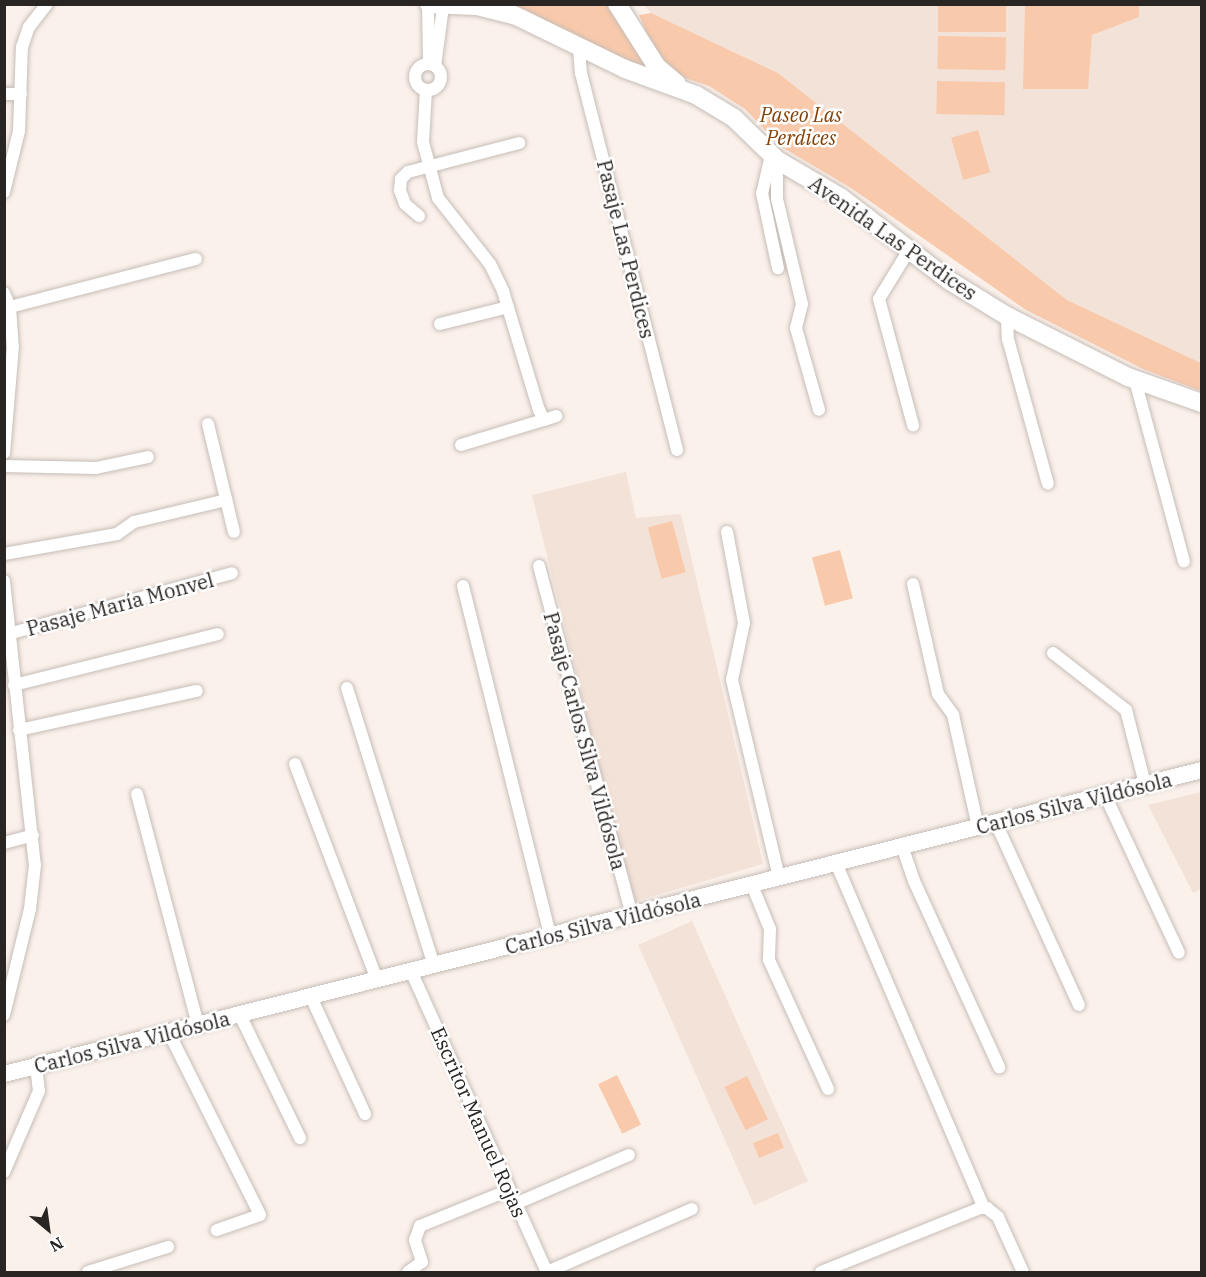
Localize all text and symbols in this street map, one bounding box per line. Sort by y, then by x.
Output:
park label: Paseo Las Perdices [760,102,842,149]
street label: Pasaje Las Perdices [592,157,660,341]
street label: Avenida Las Perdices [805,171,981,305]
street label: Pasaje María Monvel [24,567,216,641]
street label: Pasaje Carlos Silva Vildósola [539,609,631,873]
street label: Carlos Silva Vildósola [974,767,1174,839]
street label: Carlos Silva Vildósola [503,887,703,959]
street label: Carlos Silva Vildósola [32,1006,232,1078]
street label: Escritor Manuel Rojas [426,1023,532,1221]
north arrow [18,1199,78,1259]
text: N [46,1233,67,1257]

